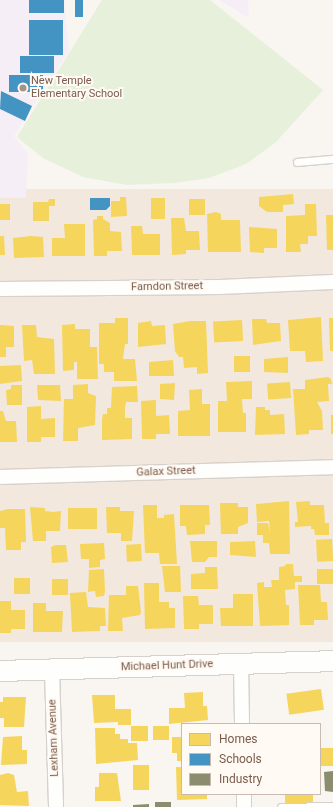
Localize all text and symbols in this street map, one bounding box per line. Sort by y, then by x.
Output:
place label: New Temple Elementary School [31,75,122,101]
marker: New Temple Elementary School [18,83,28,93]
street label: Farndon Street [131,280,203,294]
street label: Galax Street [136,464,196,480]
street label: Michael Hunt Drive [121,658,213,674]
street label: Lexham Avenue [46,699,62,777]
legend [181,723,321,795]
text: Homes [219,732,257,746]
text: Schools [219,752,262,766]
text: Industry [219,772,262,786]

